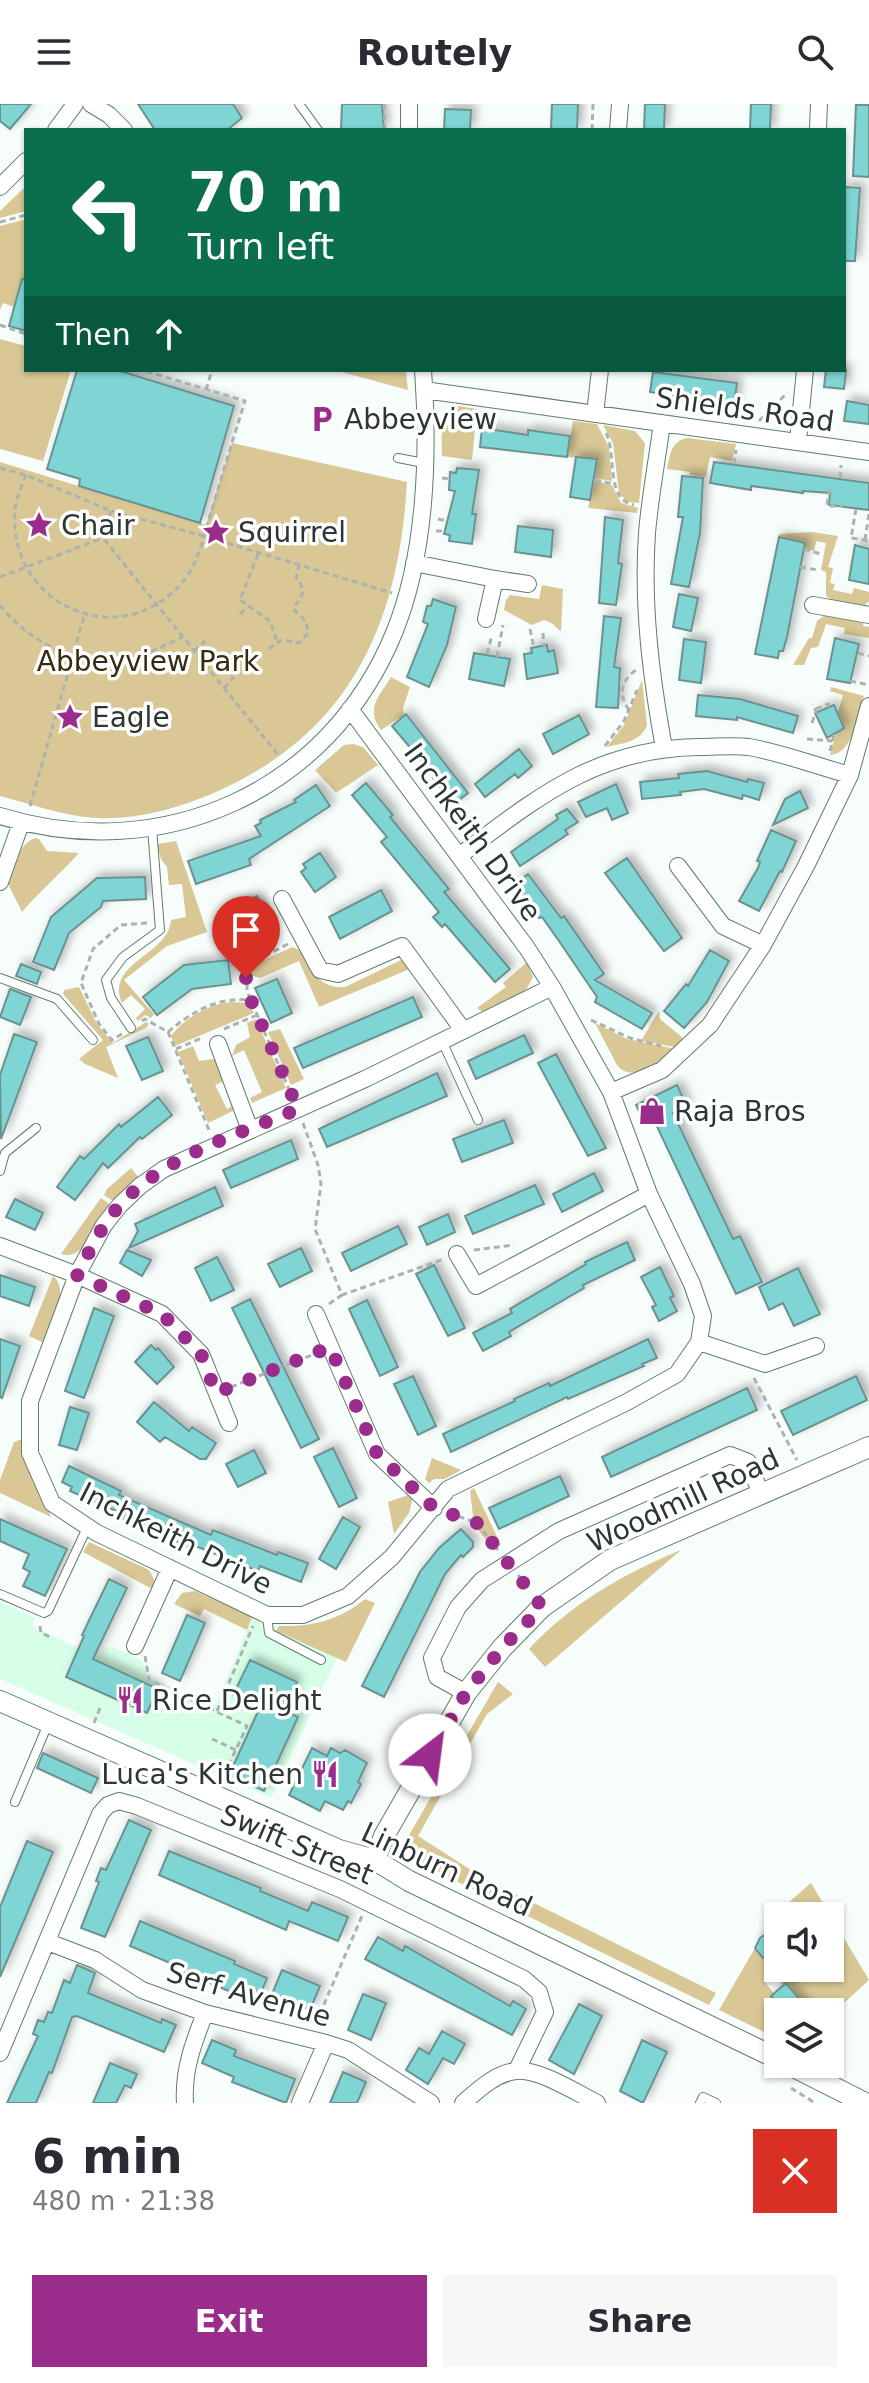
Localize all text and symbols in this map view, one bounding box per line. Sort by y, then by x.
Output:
icon: menu [32,30,76,74]
icon: search [793,30,837,74]
text: Routely [357,32,512,73]
text: 70 m [188,159,344,224]
icon: left [56,160,160,264]
text: Turn left [188,226,334,267]
icon: ahead [147,312,191,356]
text: Then [56,317,131,352]
street label: Shields Road [654,381,836,438]
place label: Abbeyview [344,403,497,436]
parking icon: Abbeyview [307,404,337,434]
place label: Chair [61,509,135,542]
place icon: Chair [24,510,54,540]
place label: Squirrel [238,516,346,549]
place icon: Squirrel [201,517,231,547]
park label: Abbeyview Park [37,645,260,678]
place label: Eagle [92,701,170,734]
place icon: Eagle [55,702,85,732]
street label: Inchkeith Drive [397,737,548,928]
pin [212,896,280,978]
icon: arrive [224,908,268,952]
place label: Raja Bros [674,1095,806,1128]
shop icon: Raja Bros [637,1096,667,1126]
street label: Woodmill Road [582,1442,784,1559]
street label: Inchkeith Drive [74,1476,278,1601]
place label: Rice Delight [152,1684,322,1717]
restaurant icon: Rice Delight [115,1685,145,1715]
position arrow [388,1713,472,1797]
place label: Luca's Kitchen [101,1758,303,1791]
restaurant icon: Luca's Kitchen [310,1759,340,1789]
street label: Swift Street [215,1797,378,1891]
street label: Linburn Road [356,1815,537,1923]
map controls [764,1902,844,2078]
button: sound [764,1902,844,1982]
street label: Serf Avenue [163,1955,335,2034]
button: layers [764,1998,844,2078]
text: 6 min [32,2128,183,2184]
button: close [753,2129,837,2213]
text: 480 m · 21:38 [32,2186,215,2216]
button: Exit [32,2275,427,2367]
button: Share [443,2275,837,2367]

